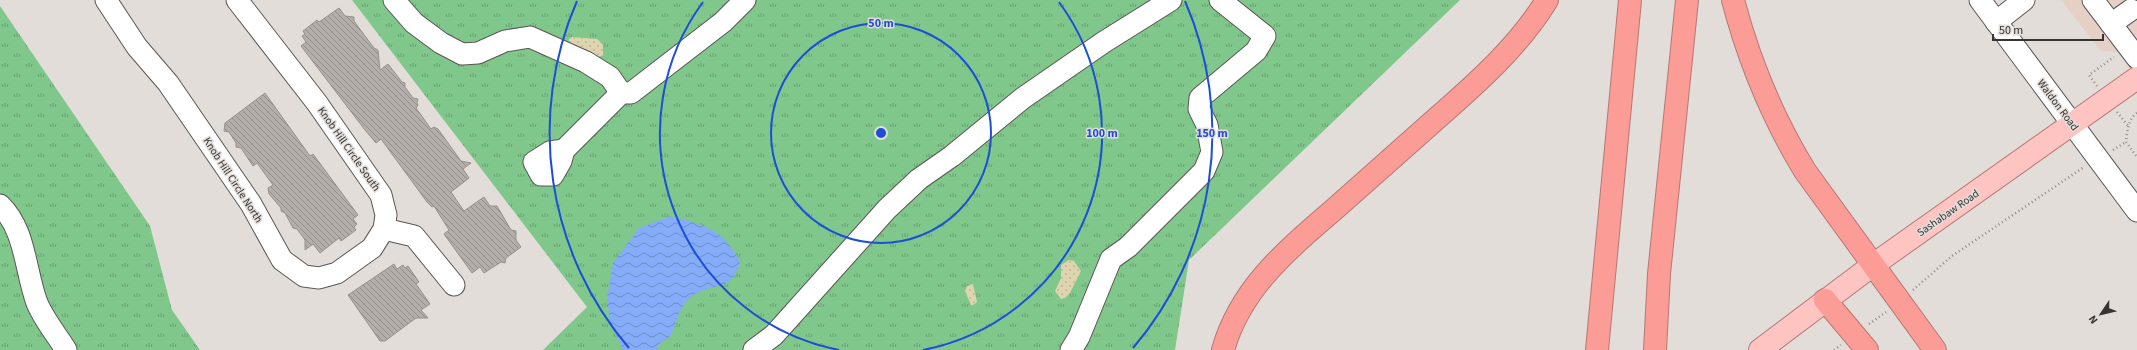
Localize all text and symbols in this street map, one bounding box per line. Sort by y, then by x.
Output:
text: 50 m [868,15,894,32]
scale bar [1993,16,2103,42]
text: 50 m [1999,22,2023,39]
street label: Waldon Road [2034,76,2082,134]
street label: Knob Hill Circle South [314,104,384,194]
text: 100 m [1086,125,1118,142]
text: 150 m [1196,125,1228,142]
centre of rings [874,126,888,140]
street label: Knob Hill Circle North [200,134,266,226]
street label: Sashabaw Road [1914,186,1982,240]
north arrow [2081,294,2121,334]
text: N [2085,312,2101,327]

